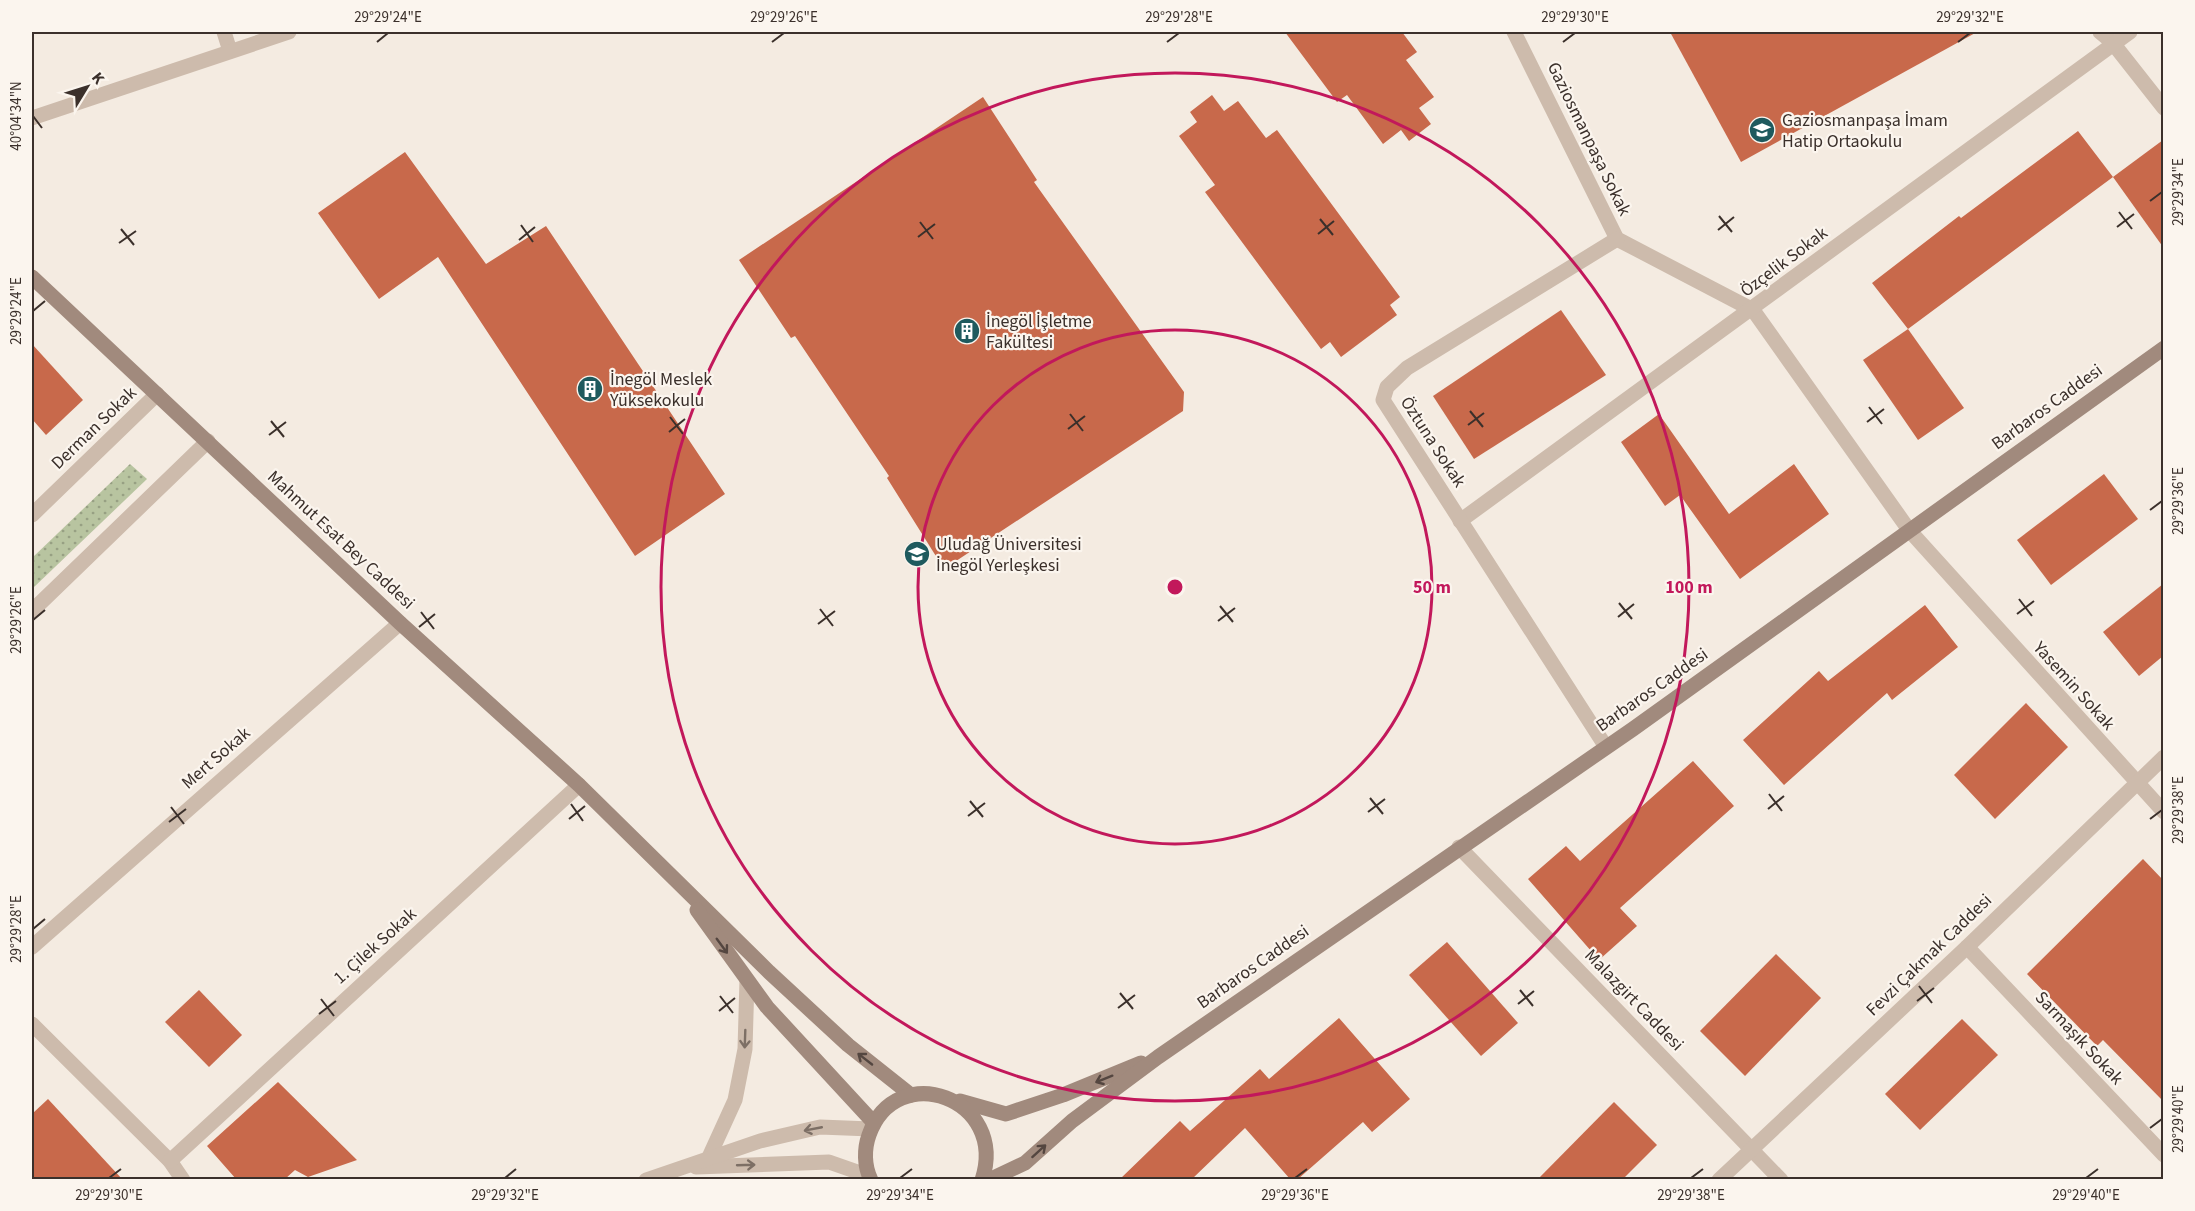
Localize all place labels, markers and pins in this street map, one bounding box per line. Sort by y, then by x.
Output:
place label: Gaziosmanpaşa İmam Hatip Ortaokulu [1782,108,1948,154]
school or university icon: Gaziosmanpaşa İmam Hatip Ortaokulu [1747,115,1777,145]
place label: İnegöl İşletme Fakültesi [986,309,1092,355]
building icon: İnegöl İşletme Fakültesi [952,316,982,346]
place label: İnegöl Meslek Yüksekokulu [609,367,712,413]
building icon: İnegöl Meslek Yüksekokulu [575,374,605,404]
place label: Uludağ Üniversitesi İnegöl Yerleşkesi [936,532,1082,578]
school or university icon: Uludağ Üniversitesi İnegöl Yerleşkesi [902,539,932,569]
centre of rings [1165,577,1185,597]

